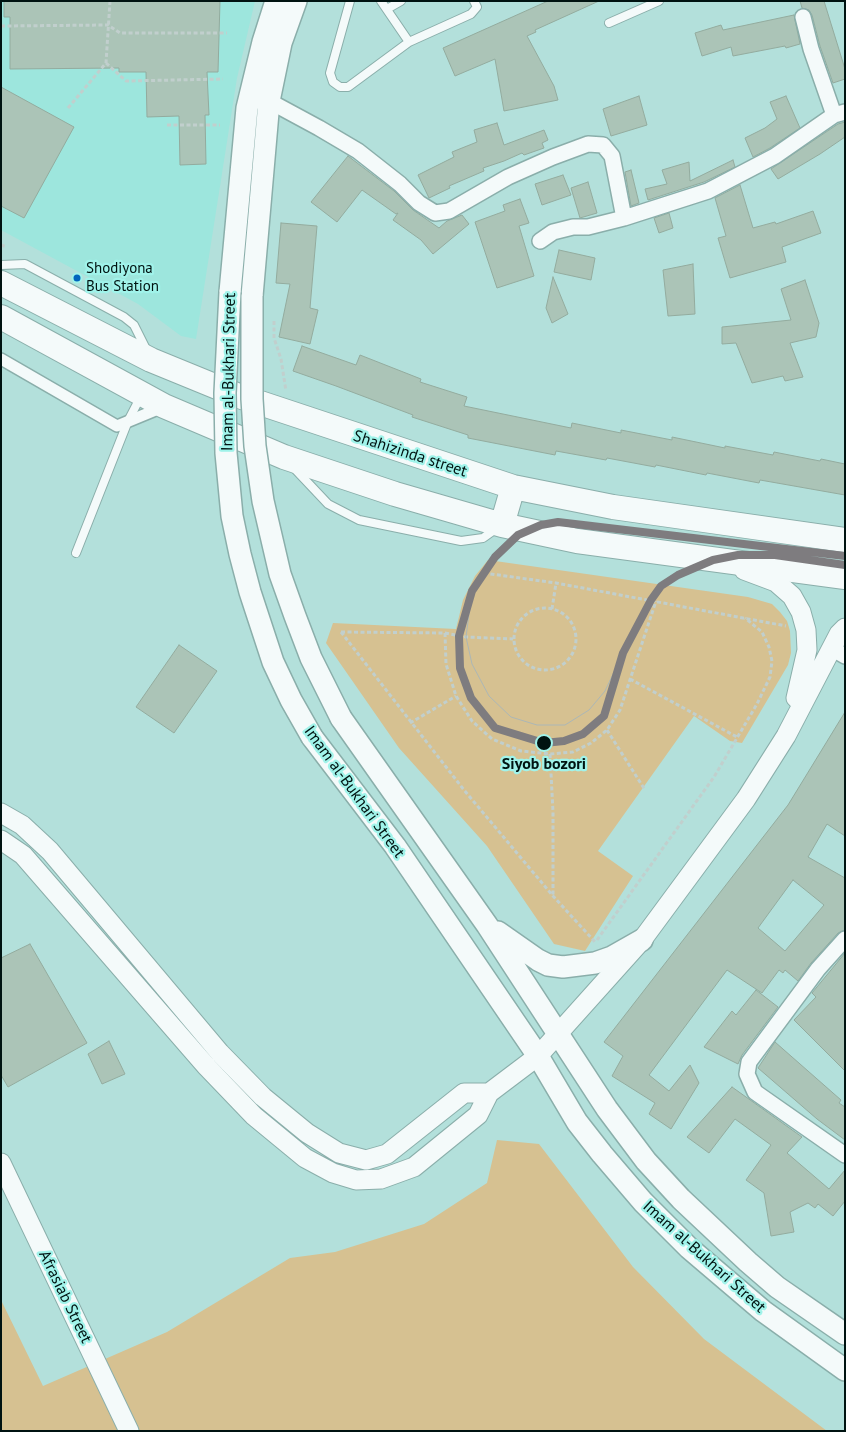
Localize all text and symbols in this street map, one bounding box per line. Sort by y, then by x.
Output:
place label: Shodiyona Bus Station [86,260,159,295]
marker: Shodiyona Bus Station [72,273,82,283]
street label: Imam al-Bukhari Street [218,293,240,451]
street label: Shahizinda street [351,427,469,481]
street label: Imam al-Bukhari Street [300,722,408,862]
marker: Siyob bozori [535,734,553,752]
place label: Siyob bozori [502,754,586,774]
street label: Imam al-Bukhari Street [639,1197,769,1317]
street label: Afrasiab Street [34,1248,96,1346]

